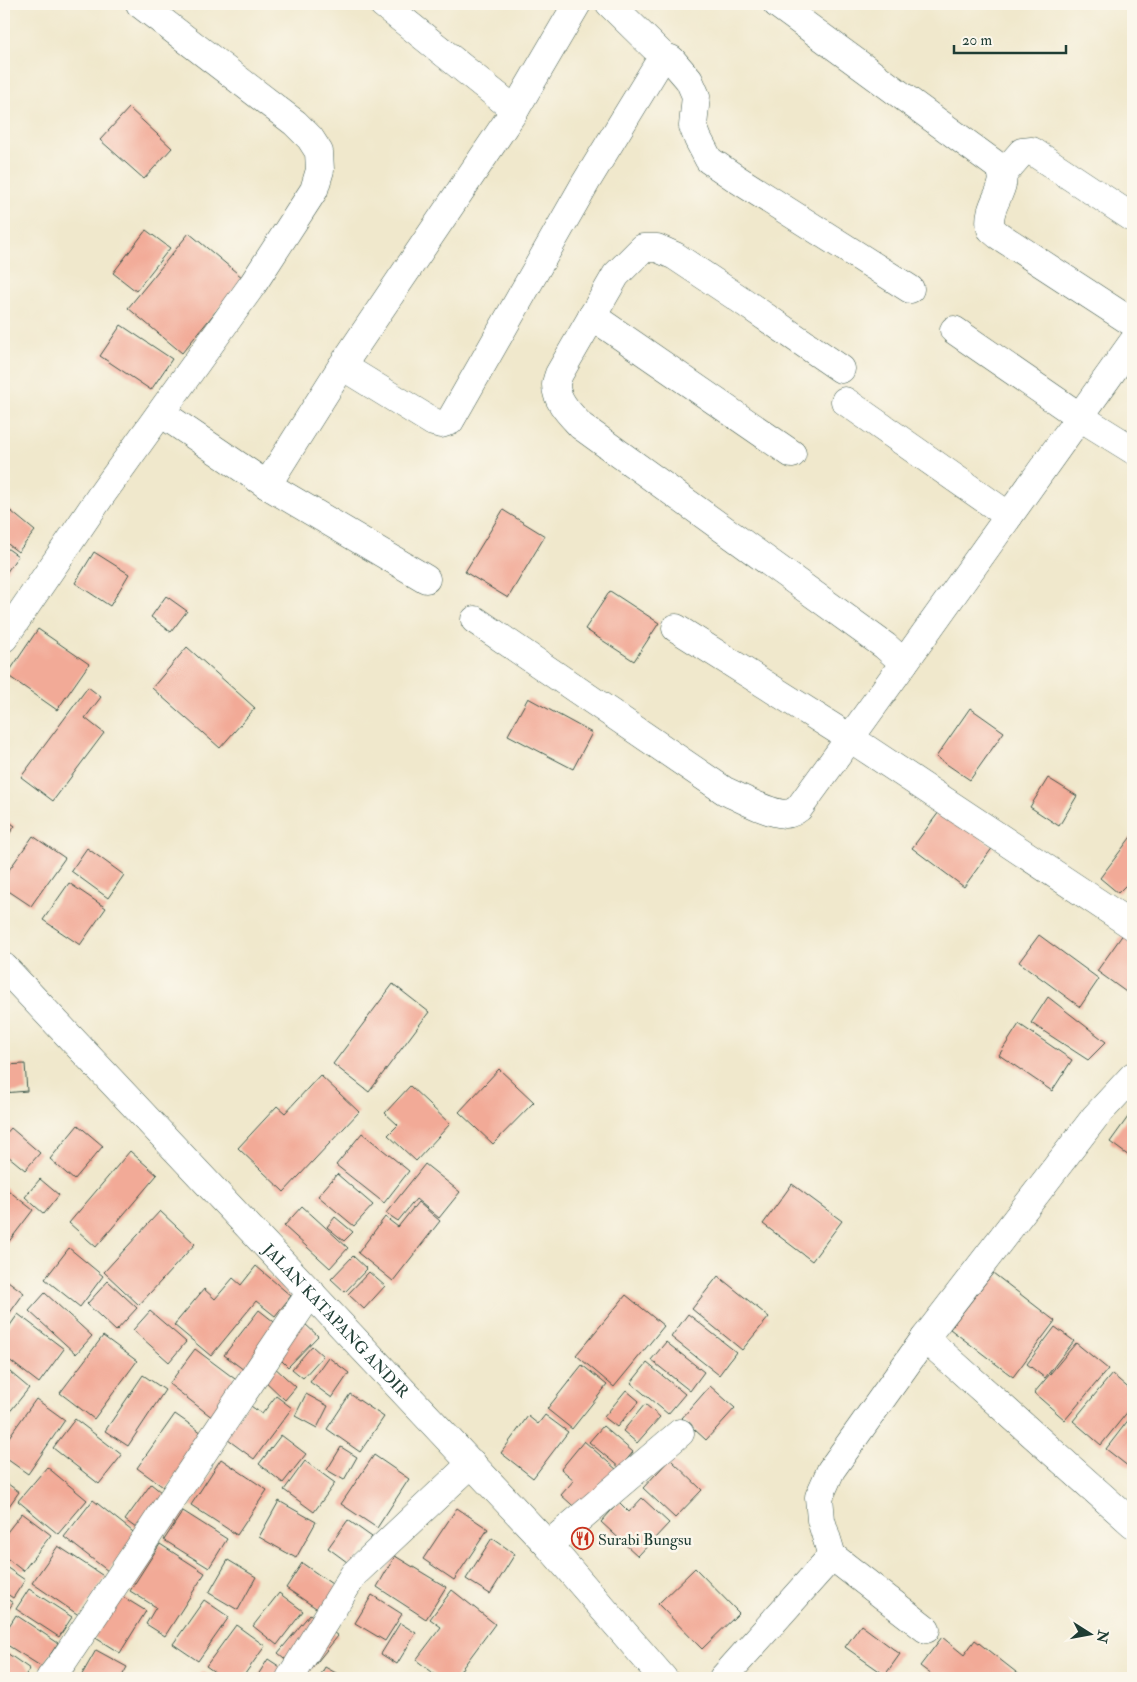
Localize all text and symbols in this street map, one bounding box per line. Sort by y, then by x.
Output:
scale bar [954,22,1067,54]
text: 20 m [962,31,992,50]
street label: JALAN KATAPANG ANDIR [257,1239,413,1402]
restaurant icon: Surabi Bungsu [570,1527,594,1551]
place label: Surabi Bungsu [598,1530,692,1550]
north arrow [1064,1610,1114,1660]
text: N [1093,1628,1112,1645]

